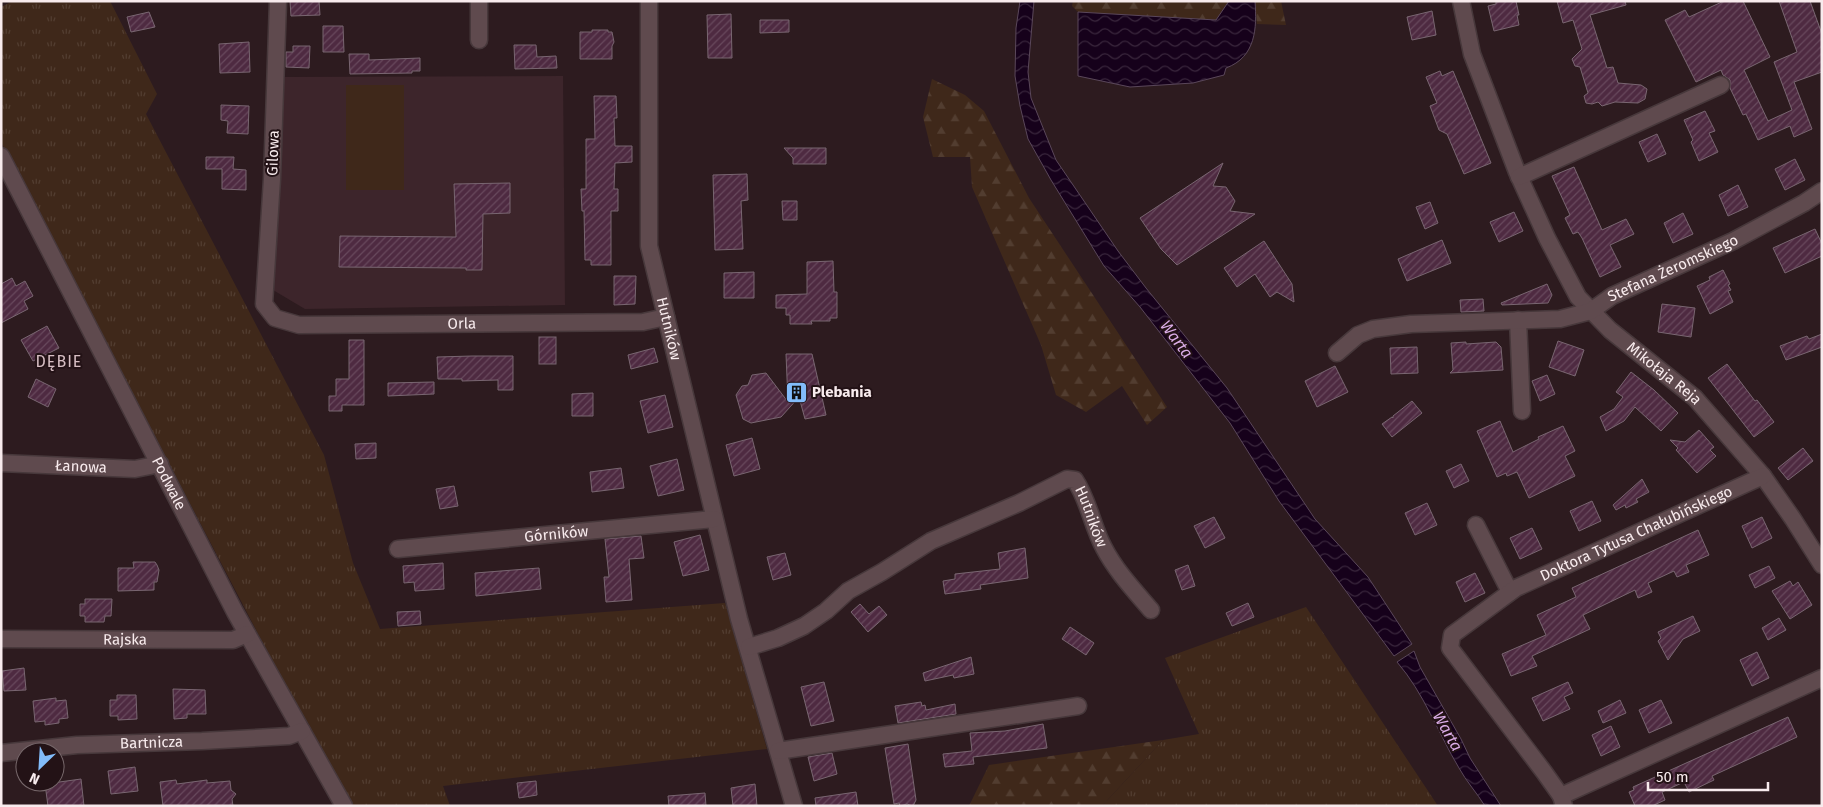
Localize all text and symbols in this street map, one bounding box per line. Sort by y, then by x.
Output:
street label: Gilowa [263,130,283,176]
street label: Stefana Żeromskiego [1605,231,1741,306]
street label: Hutników [653,295,685,362]
street label: Orla [447,314,476,333]
water label: Warta [1156,317,1197,362]
street label: Mikołaja Reja [1623,338,1706,408]
district label: DĘBIE [36,352,82,371]
building icon: Plebania [784,380,808,404]
place label: Plebania [812,383,872,401]
street label: Podwale [148,454,190,513]
street label: Łanowa [55,456,107,477]
street label: Doktora Tytusa Chałubińskiego [1537,482,1735,585]
street label: Hutników [1071,483,1111,551]
street label: Górników [524,522,589,546]
street label: Rajska [103,630,147,649]
water label: Warta [1429,708,1466,754]
street label: Bartnicza [120,733,183,753]
north arrow [15,742,65,792]
scale bar [1648,760,1768,792]
text: 50 m [1656,768,1689,786]
text: N [27,769,43,788]

